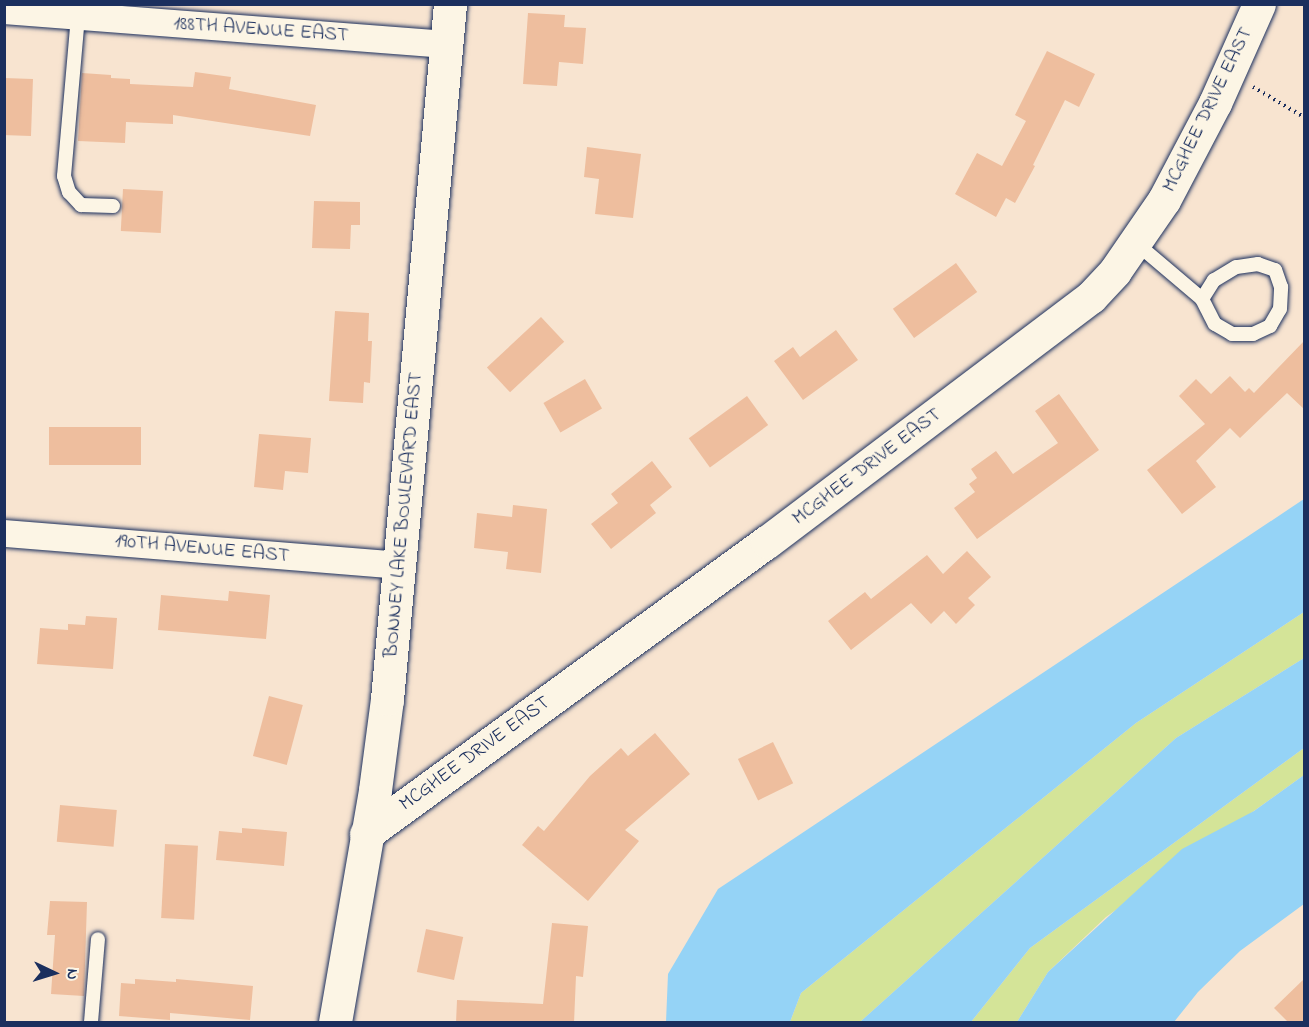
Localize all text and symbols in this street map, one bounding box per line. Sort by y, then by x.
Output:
street label: 188TH AVENUE EAST [173,12,349,48]
street label: MCGHEE DRIVE EAST [1158,24,1258,196]
street label: BONNEY LAKE BOULEVARD EAST [380,371,428,659]
street label: MCGHEE DRIVE EAST [788,403,946,531]
street label: 190TH AVENUE EAST [114,529,290,569]
street label: MCGHEE DRIVE EAST [395,691,555,817]
north arrow [24,943,84,1003]
text: N [60,968,84,980]

